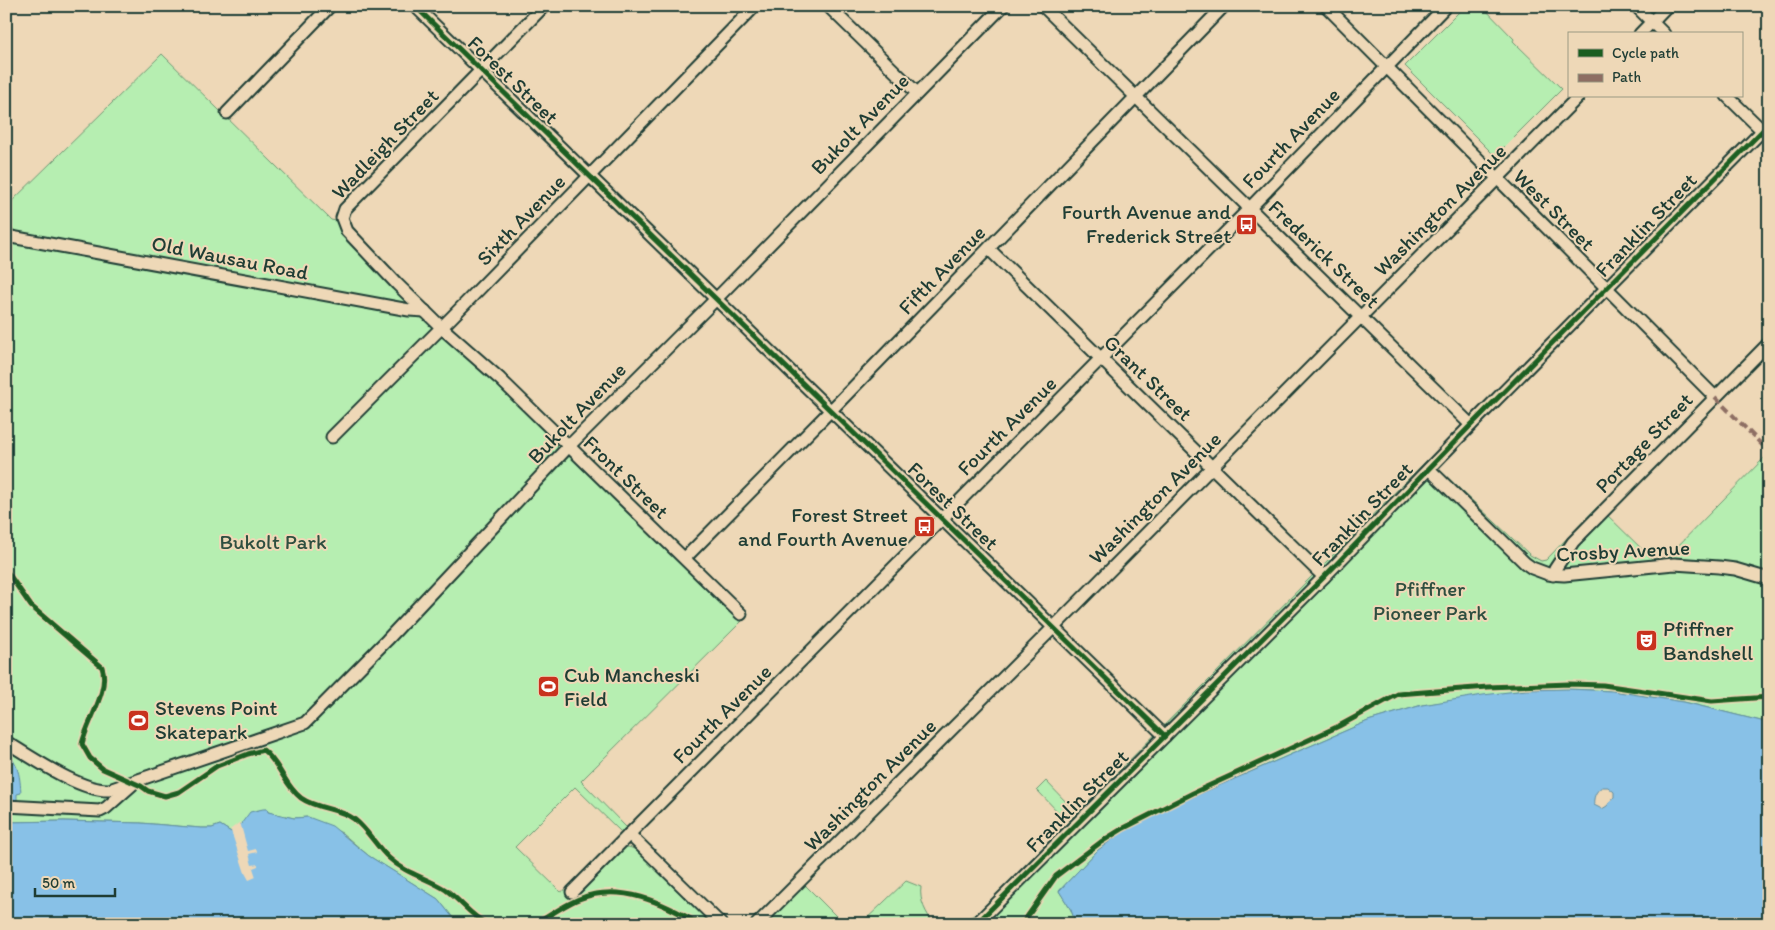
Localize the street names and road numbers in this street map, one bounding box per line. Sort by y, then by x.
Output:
street label: Forest Street [463,30,564,129]
street label: Bukolt Avenue [805,68,914,179]
street label: Fourth Avenue [1236,82,1345,193]
street label: Wadleigh Street [326,83,444,204]
street label: Washington Avenue [1368,138,1511,281]
street label: West Street [1508,164,1600,256]
street label: Franklin Street [1590,167,1702,282]
street label: Sixth Avenue [471,169,570,270]
street label: Frederick Street [1264,194,1385,313]
street label: Fifth Avenue [893,220,990,319]
street label: Old Wausau Road [150,230,311,285]
street label: Grant Street [1099,329,1198,426]
street label: Bukolt Avenue [522,357,631,468]
street label: Fourth Avenue [952,371,1061,480]
street label: Portage Street [1590,387,1698,498]
street label: Washington Avenue [1083,426,1226,569]
street label: Front Street [578,430,674,524]
street label: Forest Street [903,456,1004,555]
street label: Franklin Street [1306,456,1418,571]
street label: Crosby Avenue [1555,535,1691,566]
street label: Fourth Avenue [667,659,776,768]
street label: Washington Avenue [798,713,941,856]
street label: Franklin Street [1020,744,1133,857]

